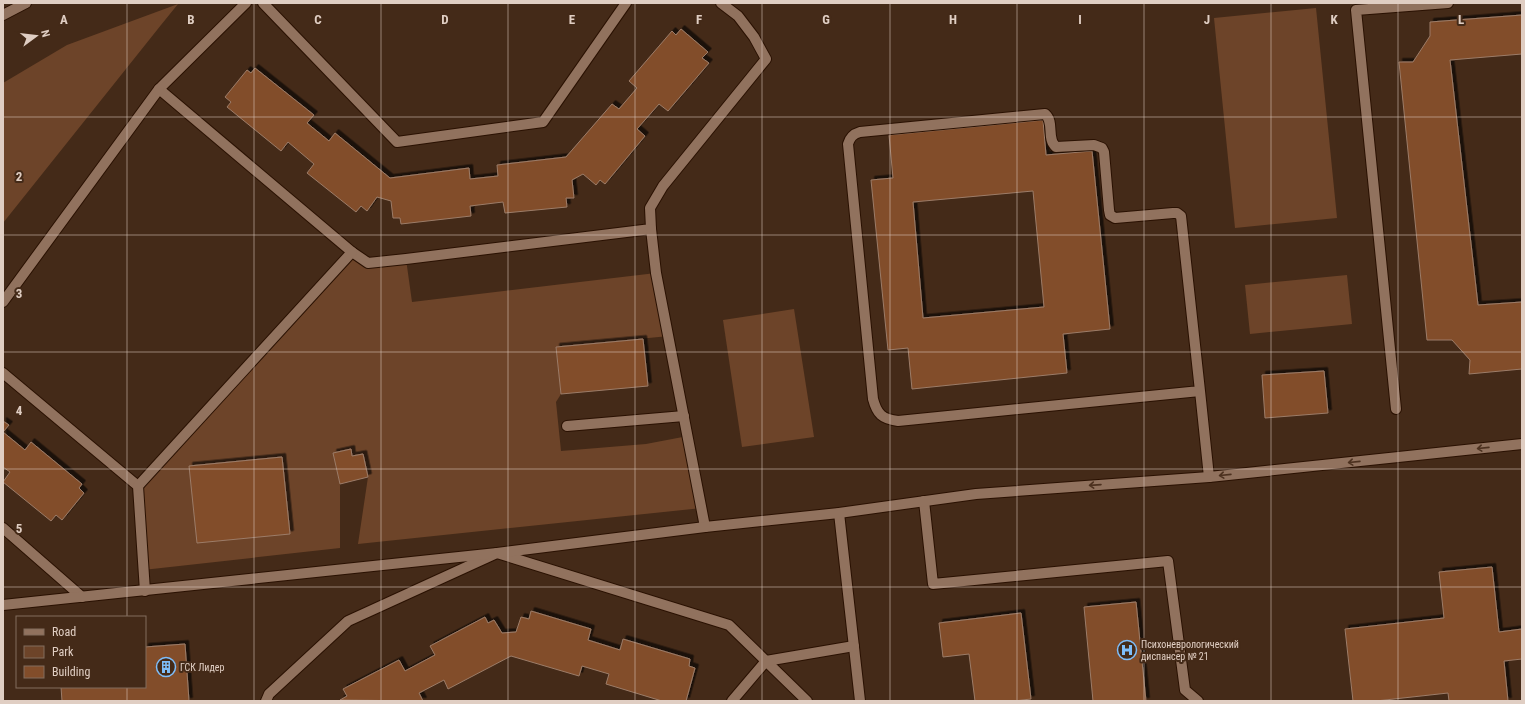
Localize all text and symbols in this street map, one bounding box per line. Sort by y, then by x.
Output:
text: A [60,12,68,27]
text: B [187,12,195,27]
text: C [314,12,322,27]
text: D [441,12,449,27]
text: E [569,12,576,27]
text: F [696,12,702,27]
text: G [822,12,830,27]
text: H [949,12,957,27]
text: I [1078,12,1082,27]
text: J [1204,12,1210,27]
text: K [1330,12,1338,27]
text: L [1458,12,1464,27]
north arrow [16,16,56,56]
text: N [38,29,52,39]
text: 2 [16,169,23,184]
text: 3 [16,286,22,301]
text: 4 [16,403,23,418]
one-way arrow [1477,444,1490,452]
one-way arrow [1348,458,1361,465]
one-way arrow [1219,472,1232,479]
one-way arrow [1089,482,1102,489]
text: 5 [16,521,23,536]
legend [16,616,146,688]
text: Road [52,625,76,639]
hospital icon: Психоневрологический диспансер № 21 [1116,639,1138,661]
place label: Психоневрологический диспансер № 21 [1141,639,1239,662]
text: Park [52,645,74,659]
building icon: ГСК Лидер [155,656,177,678]
place label: ГСК Лидер [180,662,224,673]
text: Building [52,665,90,679]

